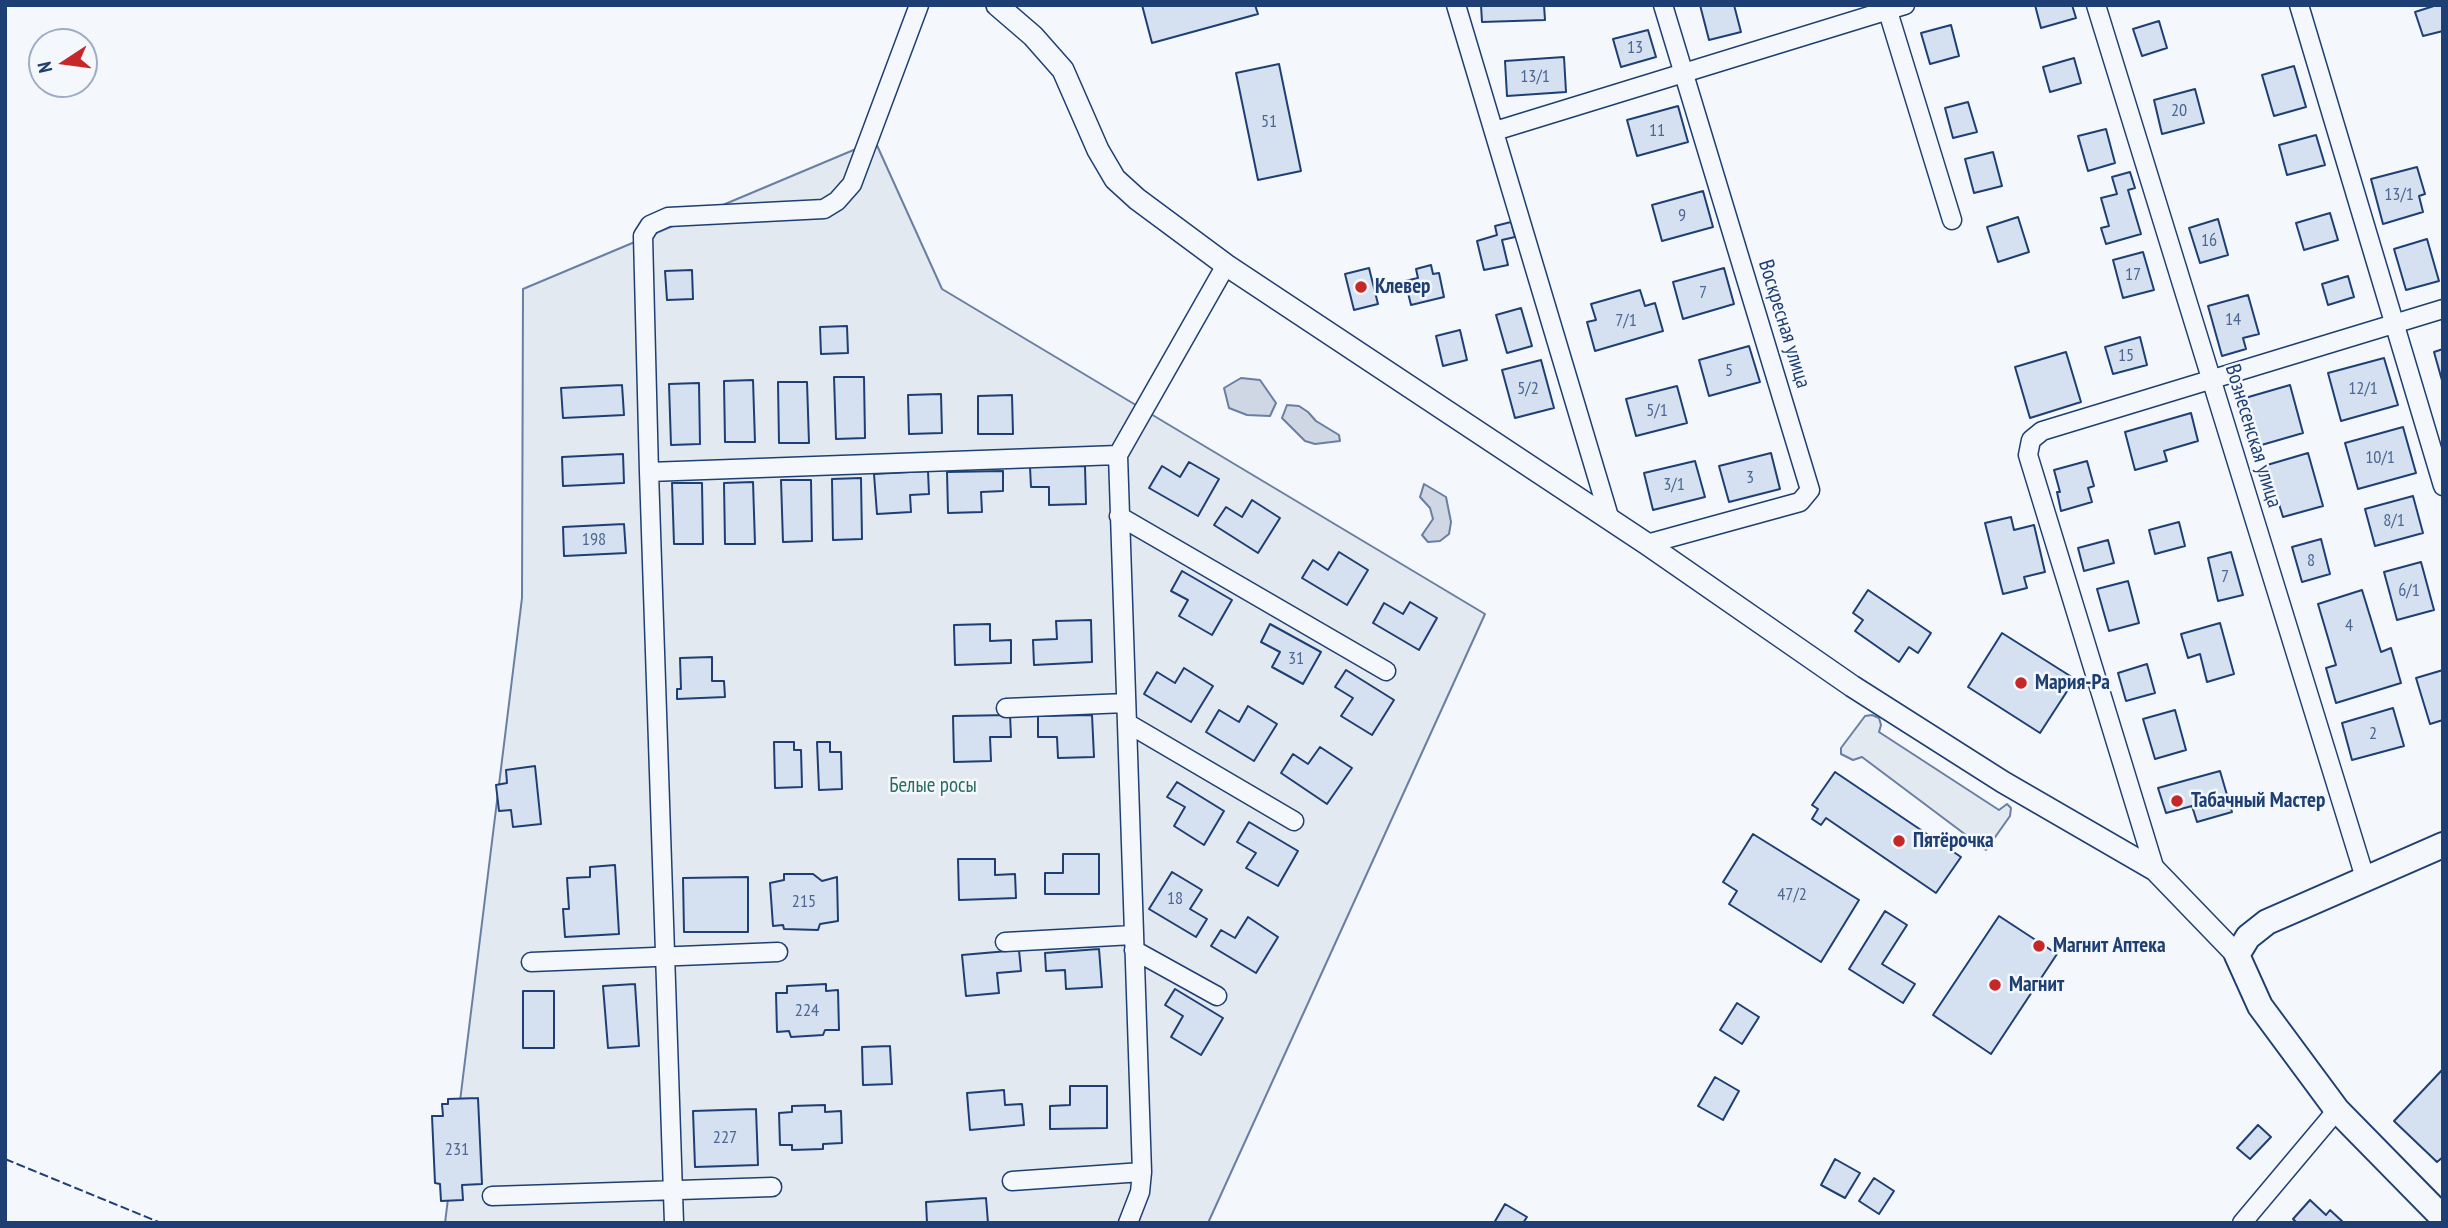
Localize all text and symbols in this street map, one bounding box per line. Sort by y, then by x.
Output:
north arrow [28,28,98,98]
house number: 13 [1627,37,1643,59]
text: N [32,60,57,75]
house number: 13/1 [1520,66,1550,88]
house number: 20 [2171,100,2187,122]
house number: 51 [1261,111,1277,133]
house number: 11 [1649,120,1665,142]
house number: 13/1 [2384,184,2414,206]
house number: 9 [1678,205,1686,227]
house number: 16 [2201,230,2217,252]
street label: Воскресная улица [1753,257,1815,391]
house number: 17 [2125,264,2141,286]
place label: Клевер [1375,274,1431,300]
marker: Клевер [1353,279,1369,295]
house number: 7 [1699,282,1707,304]
house number: 14 [2225,309,2241,331]
house number: 7/1 [1615,310,1637,332]
house number: 15 [2118,345,2134,367]
house number: 5 [1725,360,1733,382]
street label: Вознесенская улица [2219,361,2287,511]
house number: 5/2 [1517,378,1539,400]
house number: 12/1 [2348,378,2378,400]
house number: 5/1 [1646,400,1668,422]
house number: 10/1 [2365,447,2395,469]
house number: 3 [1746,467,1754,489]
house number: 3/1 [1663,474,1685,496]
house number: 8/1 [2383,510,2405,532]
house number: 198 [582,529,606,551]
house number: 8 [2307,550,2315,572]
house number: 7 [2221,566,2229,588]
house number: 6/1 [2398,580,2420,602]
house number: 4 [2345,615,2353,637]
house number: 31 [1288,648,1304,670]
place label: Мария-Ра [2035,670,2110,696]
marker: Мария-Ра [2013,675,2029,691]
house number: 2 [2369,723,2377,745]
park label: Белые росы [889,773,977,799]
place label: Табачный Мастер [2191,788,2325,814]
marker: Табачный Мастер [2169,793,2185,809]
place label: Пятёрочка [1913,828,1994,854]
marker: Пятёрочка [1891,833,1907,849]
house number: 47/2 [1777,884,1807,906]
house number: 18 [1167,888,1183,910]
house number: 215 [792,891,816,913]
place label: Магнит Аптека [2053,933,2166,959]
marker: Магнит Аптека [2031,938,2047,954]
place label: Магнит [2009,972,2064,998]
marker: Магнит [1987,977,2003,993]
house number: 224 [795,1000,819,1022]
house number: 227 [713,1127,737,1149]
house number: 231 [445,1139,469,1161]

